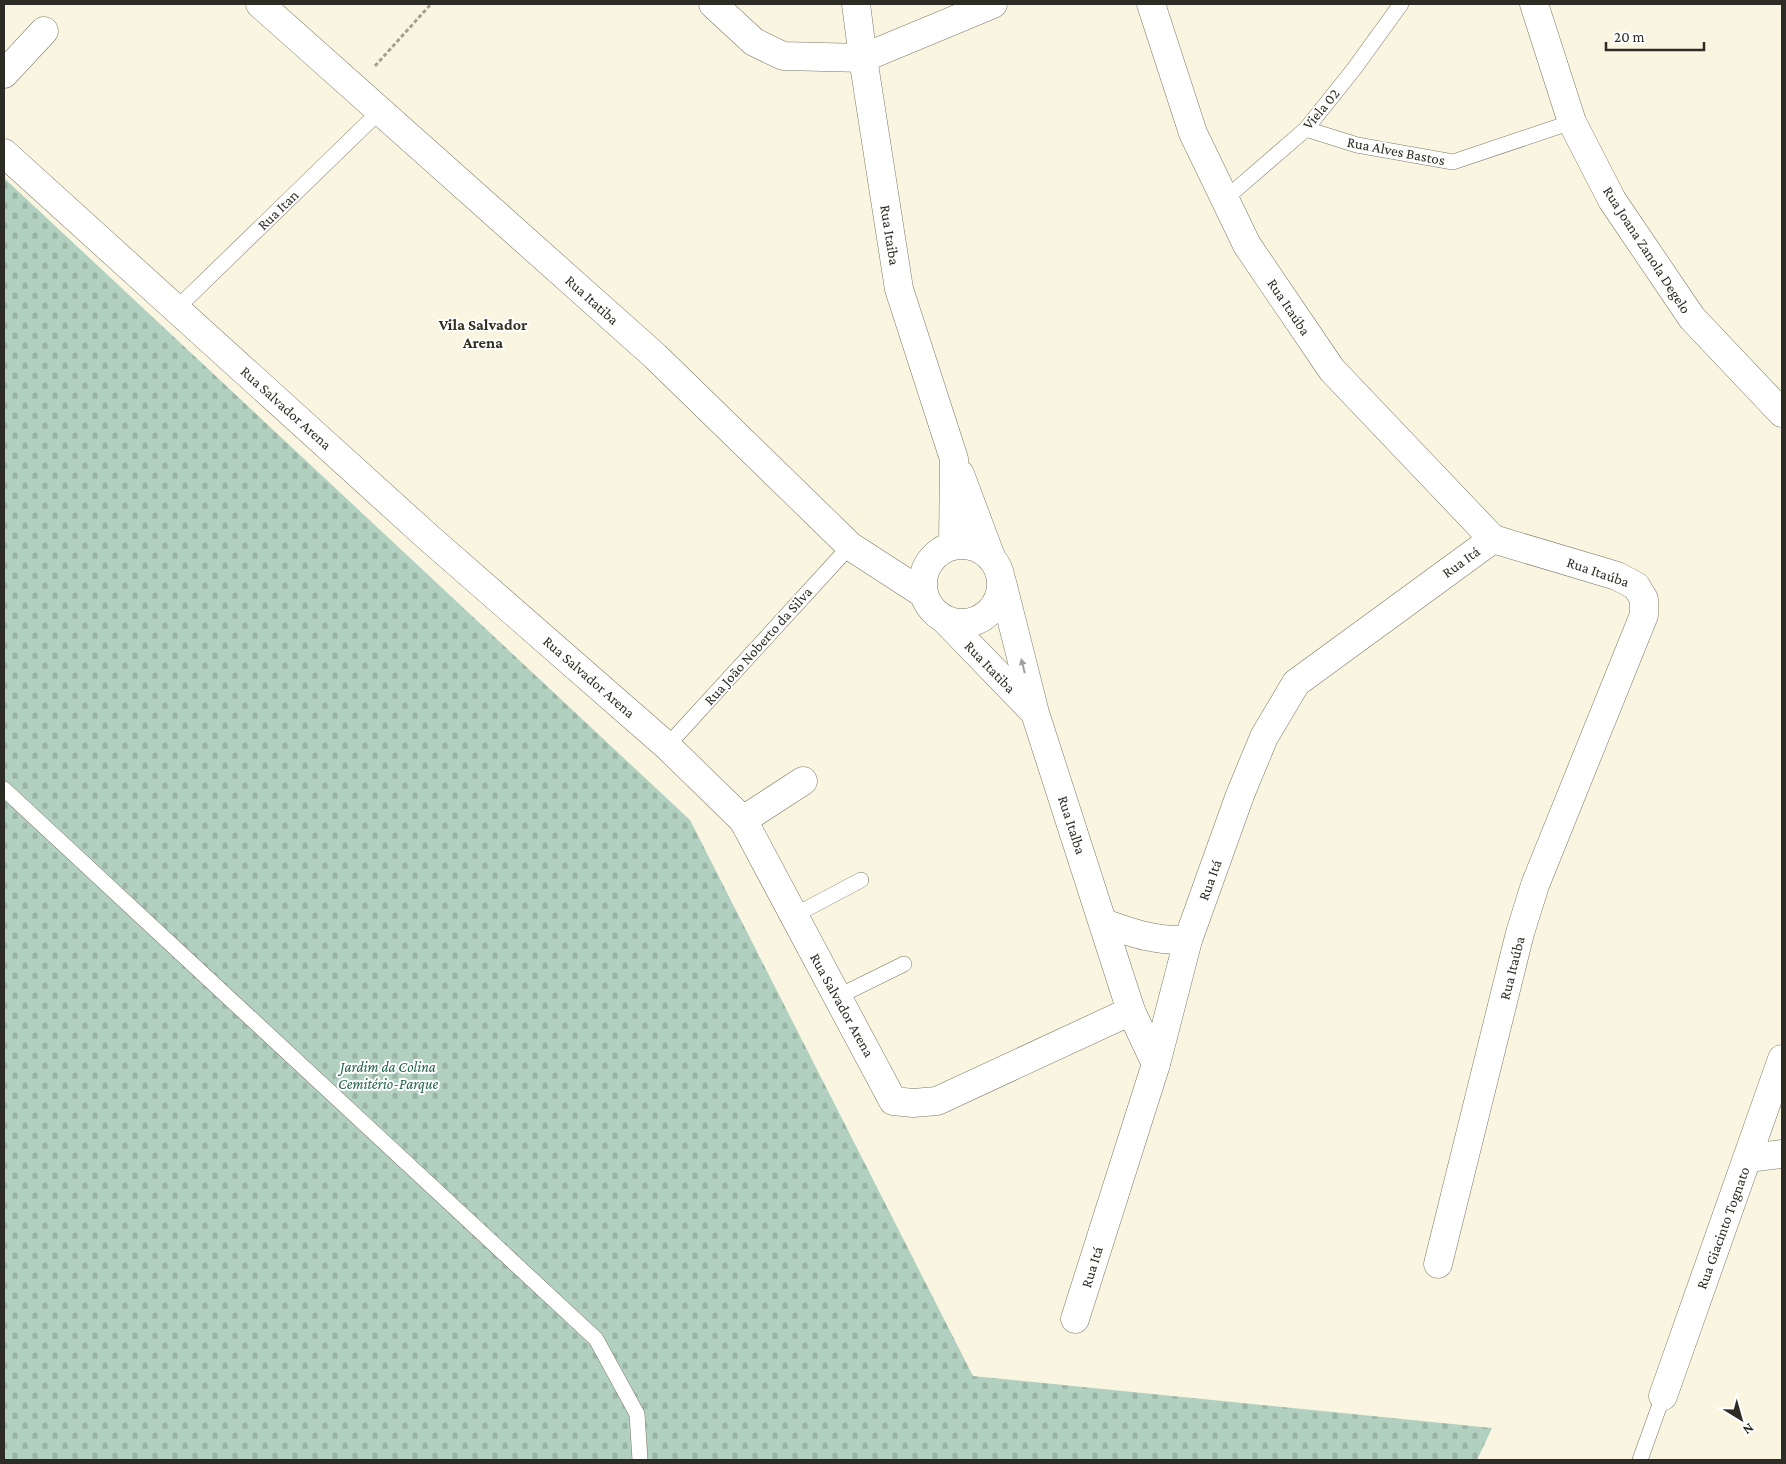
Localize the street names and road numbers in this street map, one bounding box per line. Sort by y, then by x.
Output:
street label: Viela 02 [1299,85,1343,133]
street label: Rua Alves Bastos [1346,134,1447,168]
street label: Rua Joana Zanola Degelo [1599,184,1694,317]
street label: Rua Itan [254,187,302,233]
street label: Rua Itaiba [877,204,903,266]
street label: Rua Itatiba [562,272,622,328]
street label: Rua Itaúba [1264,276,1314,338]
street label: Rua Salvador Arena [238,363,335,453]
street label: Rua Itá [1439,543,1483,581]
street label: Rua Itaúba [1565,554,1631,590]
street label: Rua João Noberto da Silva [701,584,816,709]
street label: Rua Salvador Arena [540,633,638,721]
street label: Rua Itatiba [961,638,1019,696]
street label: Rua Italba [1055,794,1089,856]
street label: Rua Itá [1195,857,1225,903]
street label: Rua Itaúba [1496,935,1528,1001]
street label: Rua Salvador Arena [807,950,877,1060]
street label: Rua Giacinto Tognato [1693,1165,1754,1292]
street label: Rua Itá [1078,1244,1106,1290]

